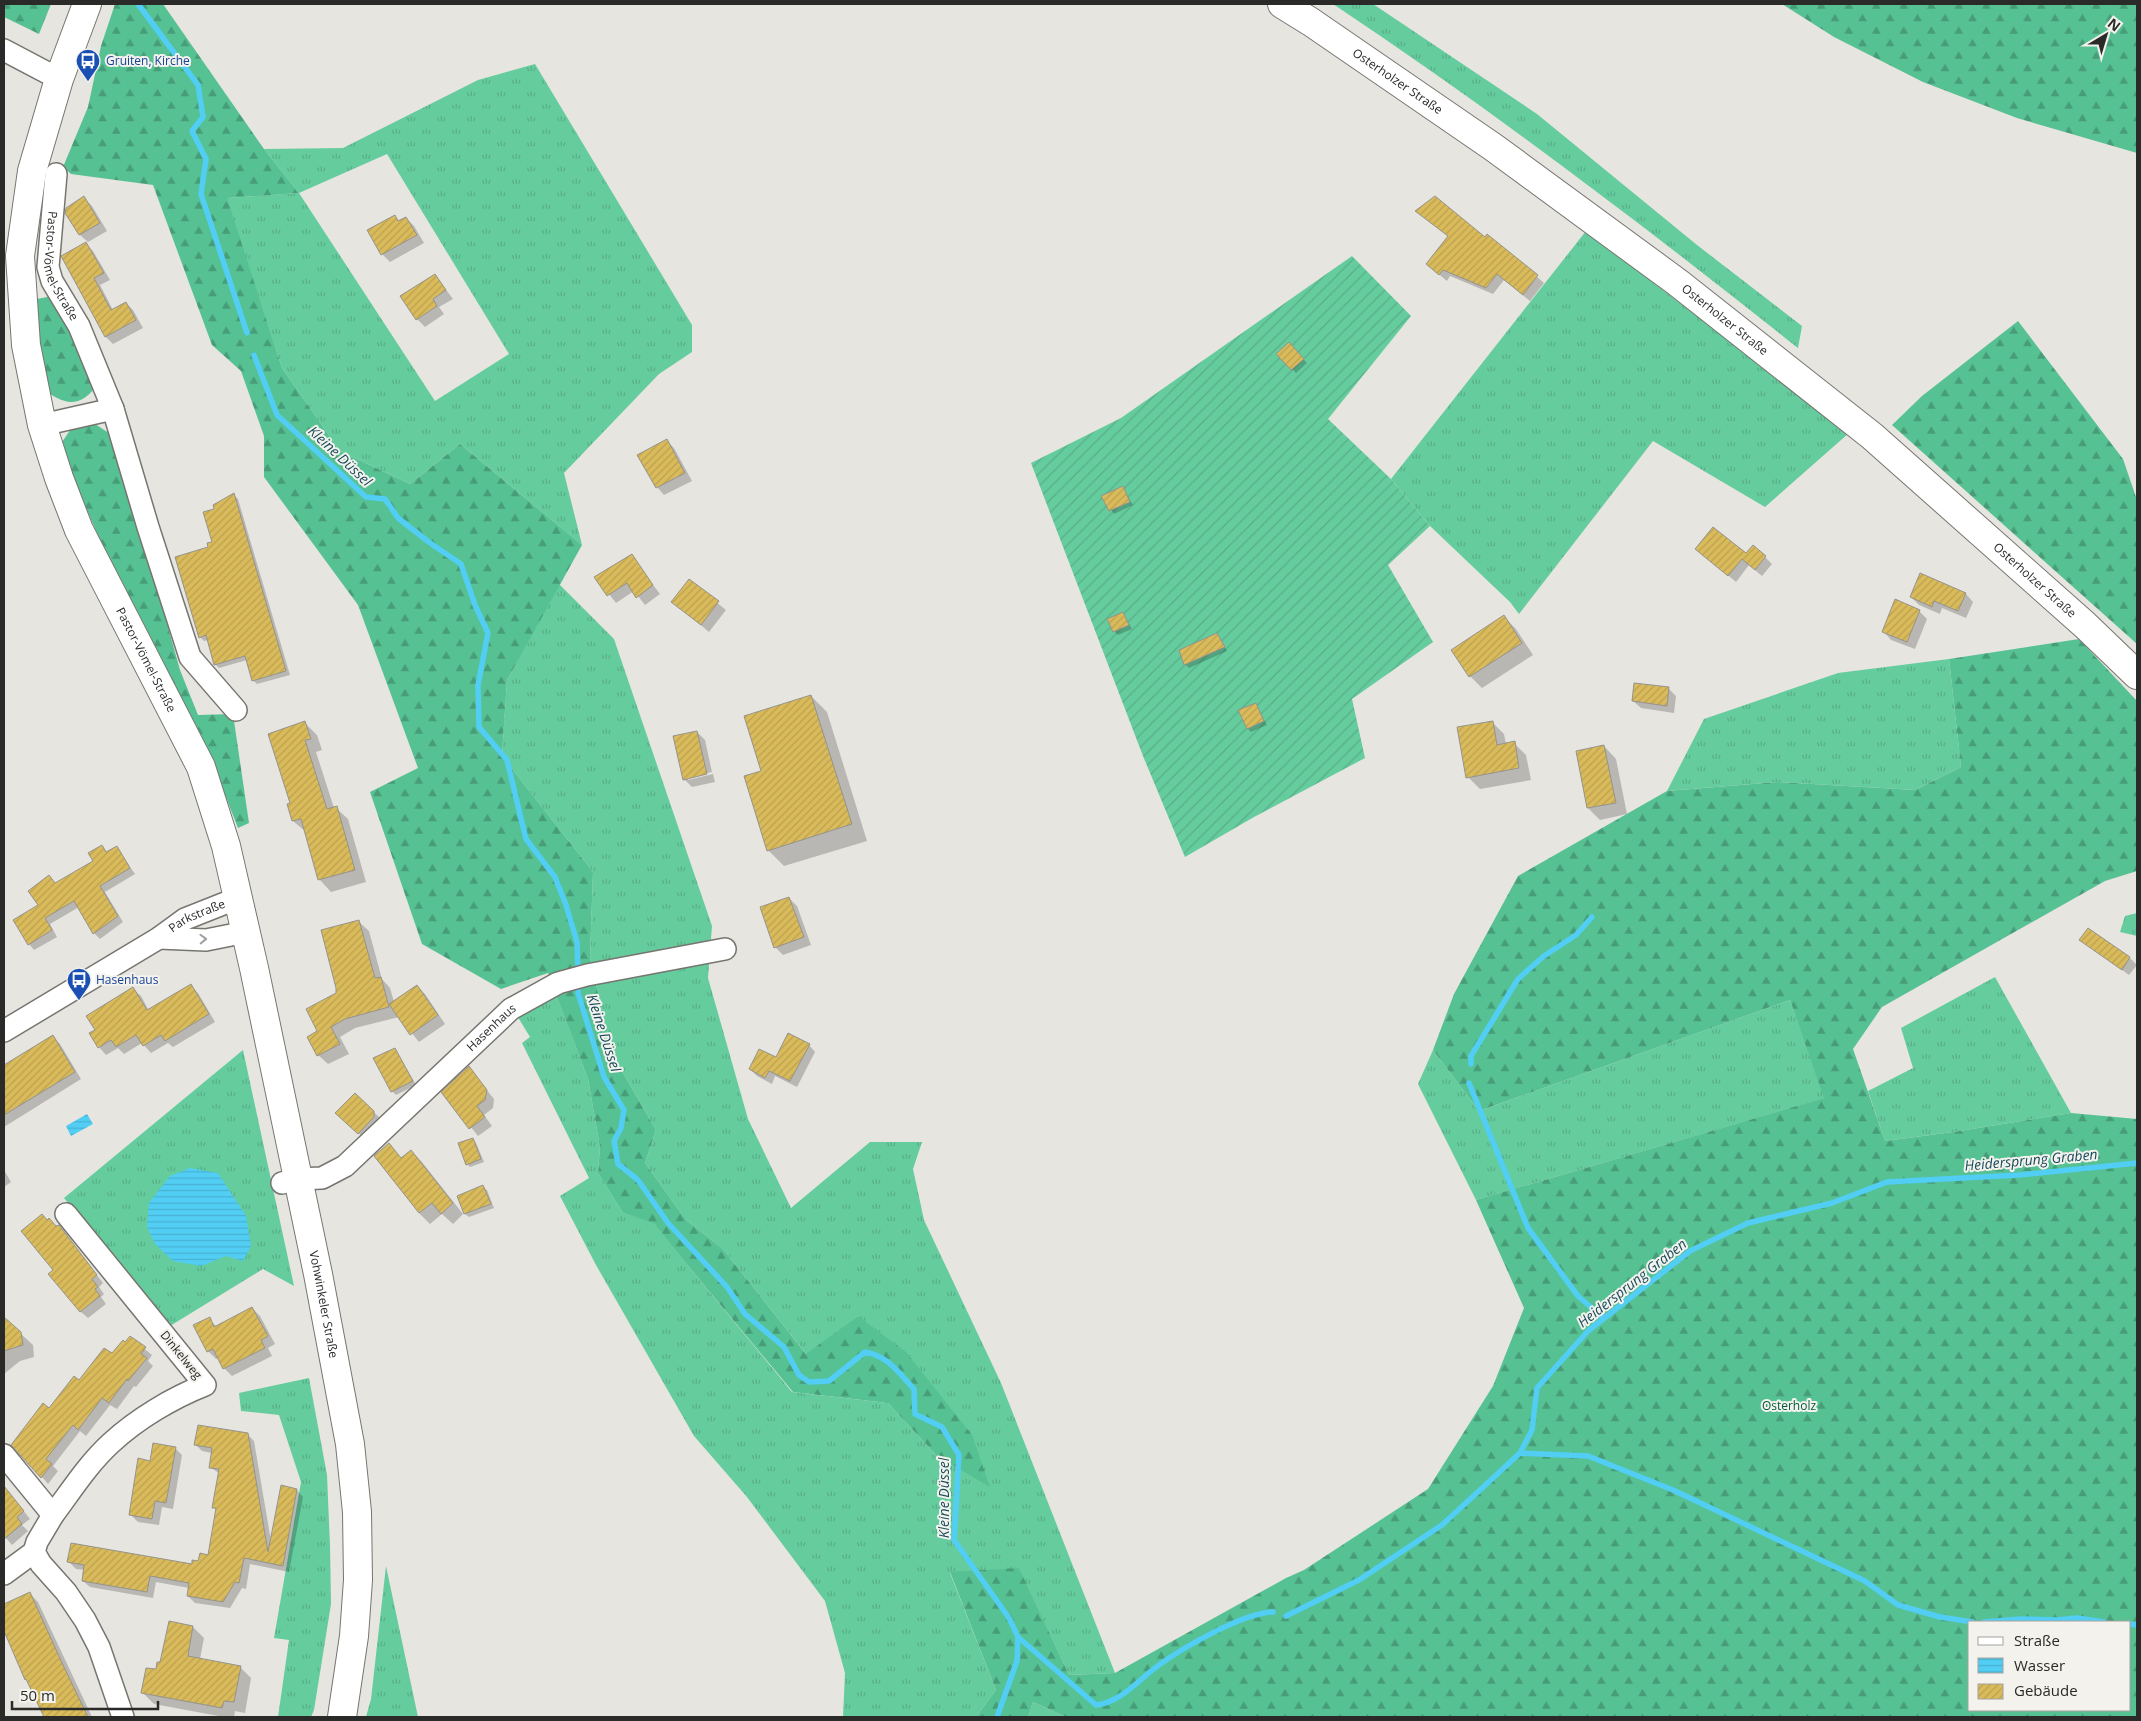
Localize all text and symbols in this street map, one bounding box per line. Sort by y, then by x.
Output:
north arrow [2081,10,2131,60]
text: N [2104,13,2125,35]
street label: Osterholzer Straße [1349,44,1446,118]
bus stop icon: Gruiten, Kirche [75,48,101,82]
place label: Gruiten, Kirche [106,52,190,69]
street label: Pastor-Vömel-Straße [40,210,83,324]
street label: Osterholzer Straße [1678,280,1772,359]
water label: Kleine Düssel [304,421,377,490]
street label: Osterholzer Straße [1990,538,2080,622]
street label: Pastor-Vömel-Straße [112,604,180,715]
street label: Parkstraße [165,895,228,936]
one-way arrow [200,934,207,944]
bus stop icon: Hasenhaus [66,967,92,1001]
place label: Hasenhaus [96,971,159,988]
water label: Kleine Düssel [583,992,626,1075]
street label: Hasenhaus [463,999,519,1055]
water label: Heidersprung Graben [1964,1144,2098,1175]
water label: Heidersprung Graben [1573,1234,1690,1331]
street label: Vohwinkeler Straße [305,1249,343,1360]
street label: Dinkelweg [157,1327,206,1383]
park label: Osterholz [1762,1397,1816,1414]
water label: Kleine Düssel [934,1457,953,1538]
legend [1968,1621,2131,1711]
text: Straße [2014,1630,2060,1650]
text: Wasser [2014,1655,2065,1675]
scale bar [12,1678,159,1710]
text: Gebäude [2014,1680,2078,1700]
text: 50 m [20,1685,55,1705]

